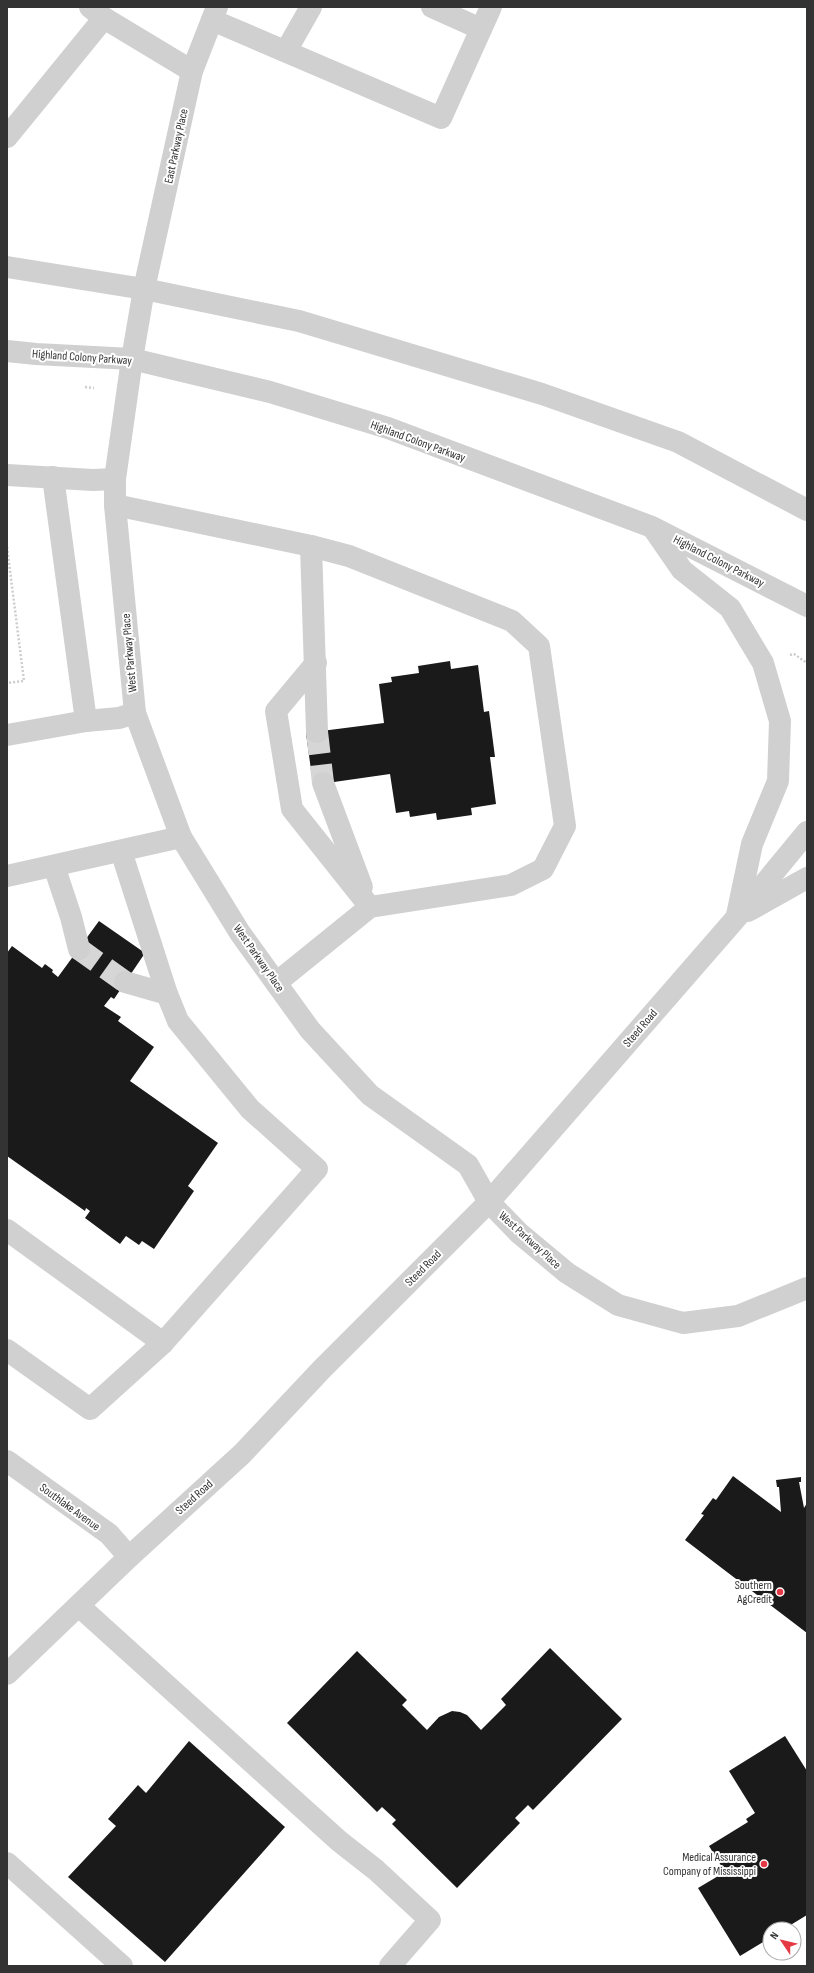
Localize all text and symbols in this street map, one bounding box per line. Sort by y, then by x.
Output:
street label: East Parkway Place [161,107,192,185]
street label: Highland Colony Parkway [32,347,133,368]
street label: Highland Colony Parkway [368,417,468,466]
street label: Highland Colony Parkway [671,532,767,591]
street label: West Parkway Place [119,613,140,693]
street label: West Parkway Place [230,922,287,995]
street label: Steed Road [620,1006,661,1050]
street label: West Parkway Place [495,1208,564,1272]
street label: Steed Road [402,1247,445,1290]
street label: Steed Road [172,1477,216,1518]
street label: Southlake Avenue [36,1480,103,1535]
place label: Southern AgCredit [735,1578,772,1607]
marker: Southern AgCredit [775,1587,785,1597]
place label: Medical Assurance Company of Mississippi [663,1850,756,1879]
marker: Medical Assurance Company of Mississippi [759,1859,769,1869]
north arrow [762,1921,802,1961]
text: N [767,1929,781,1942]

